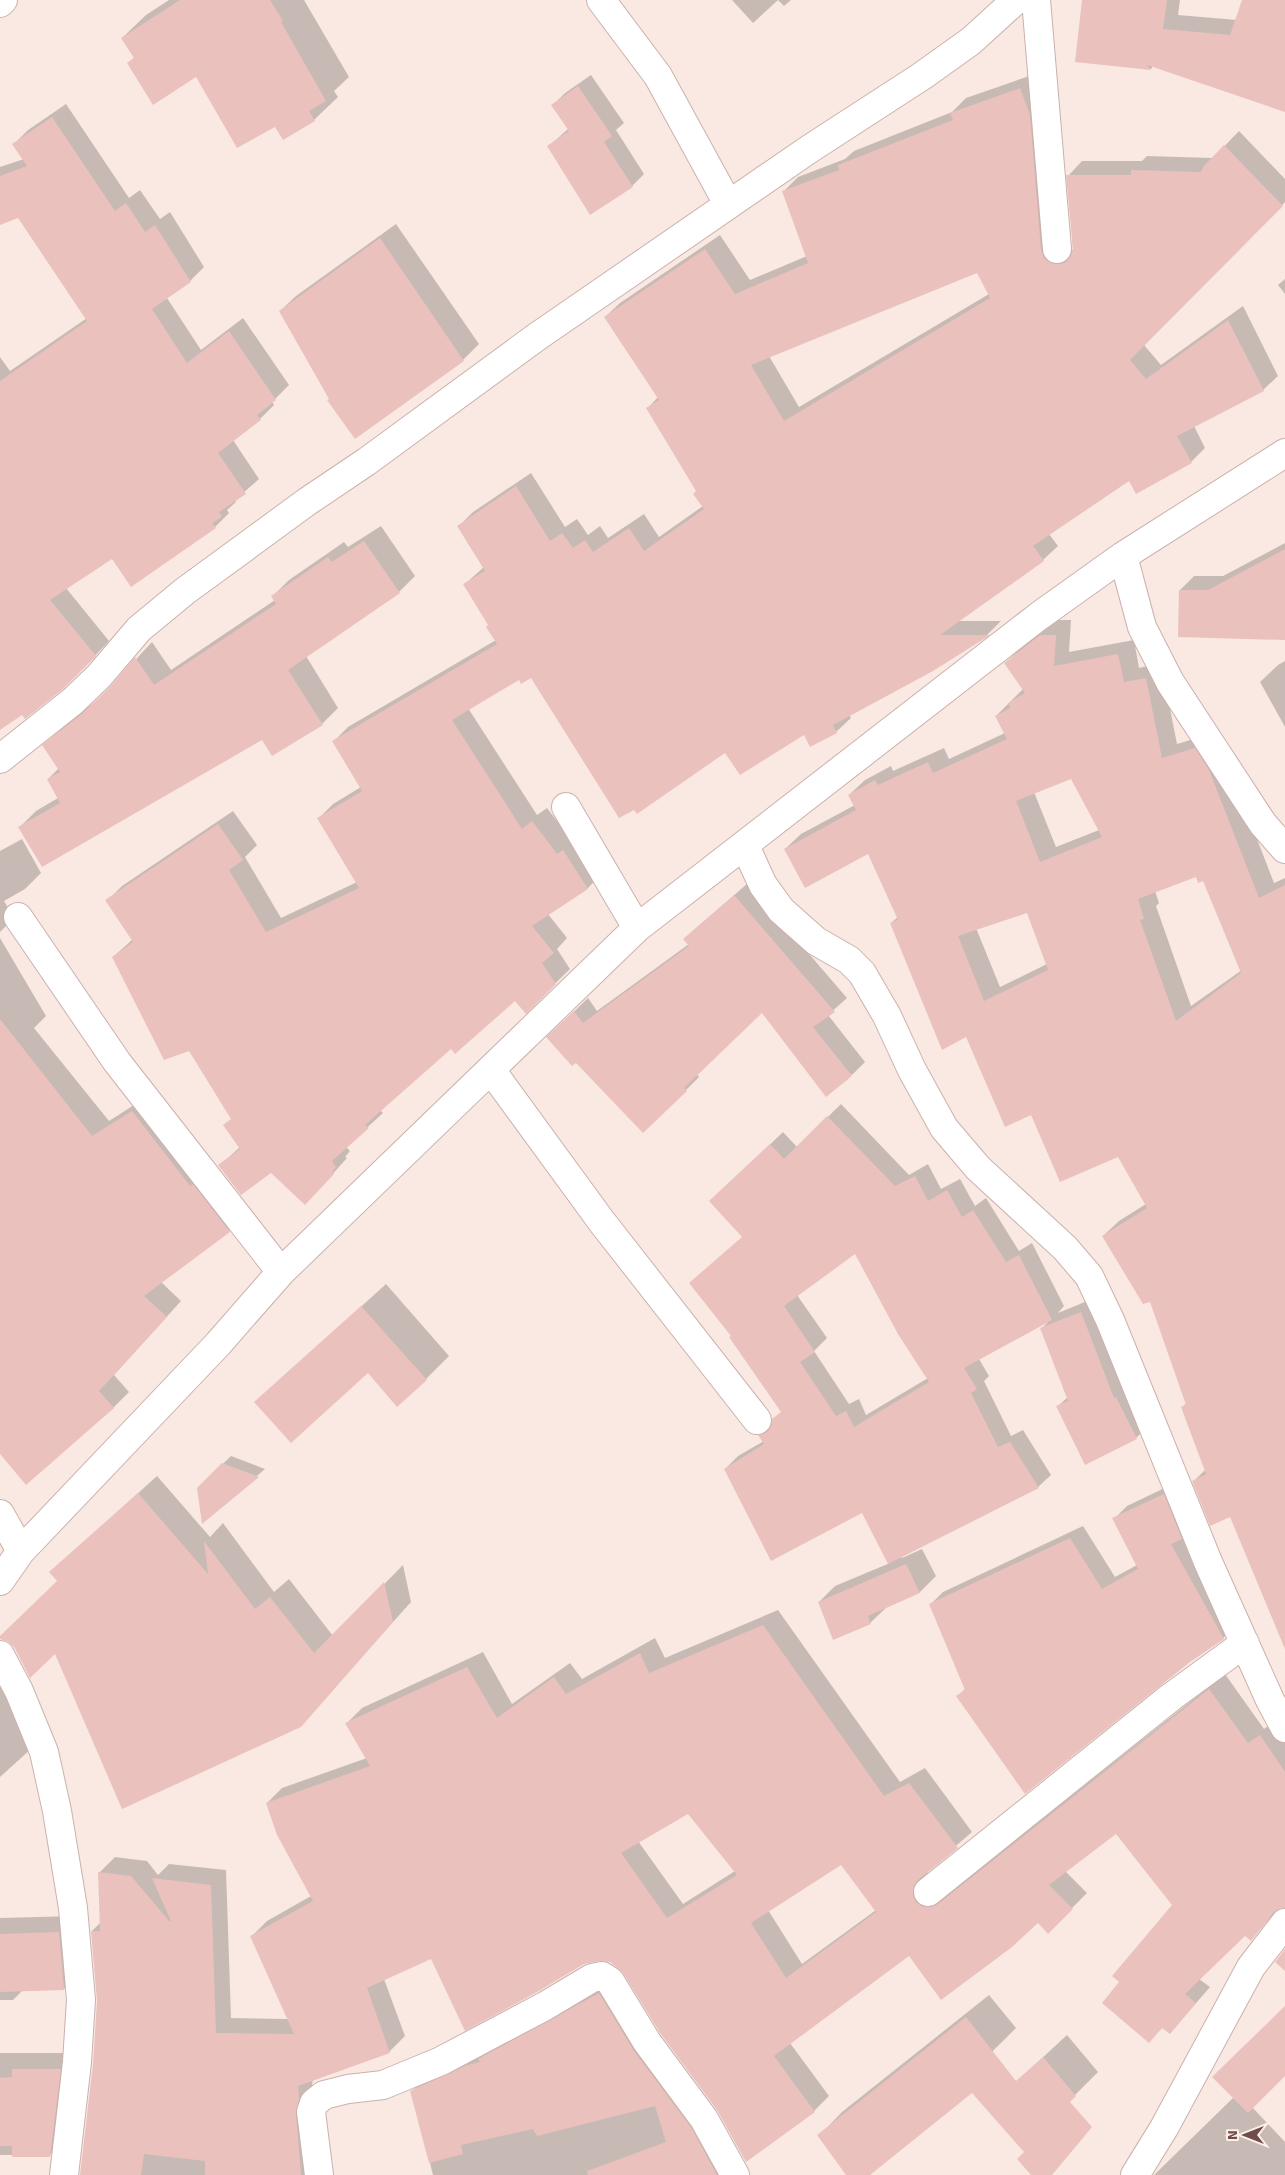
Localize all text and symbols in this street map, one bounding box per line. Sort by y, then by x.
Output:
north arrow [1220,2110,1270,2160]
text: N [1224,2130,1241,2140]

